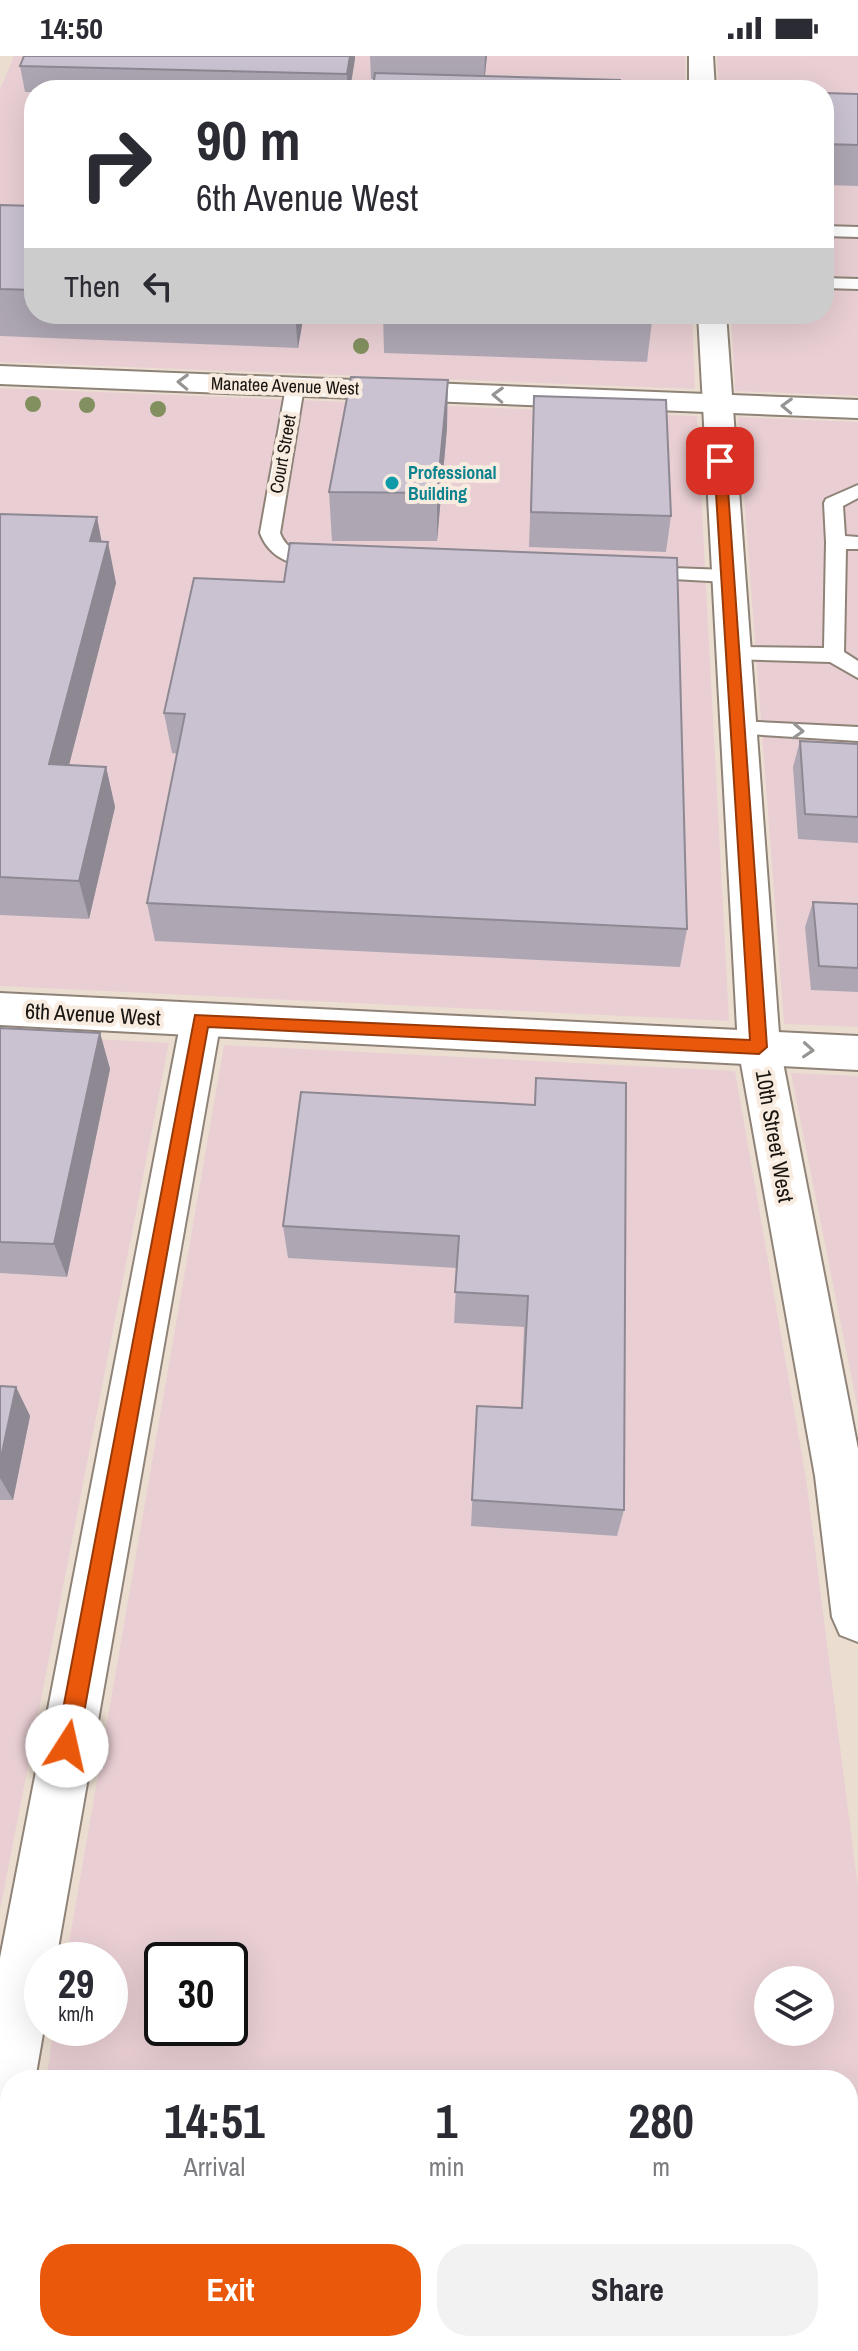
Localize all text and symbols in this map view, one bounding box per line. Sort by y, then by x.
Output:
text: 14:50 [40,8,103,48]
text: 90 m [196,102,301,177]
icon: right [64,112,168,216]
text: 6th Avenue West [196,174,418,222]
icon: left [136,264,180,308]
text: Then [64,266,120,306]
street label: Manatee Avenue West [211,370,359,401]
one-way arrow [176,374,189,391]
one-way arrow [491,386,504,403]
one-way arrow [780,398,793,415]
street label: Court Street [263,413,302,495]
pin [686,427,754,495]
icon: arrive [698,439,742,483]
place label: Professional Building [408,460,497,506]
marker: Professional Building [383,474,401,492]
one-way arrow [792,723,805,740]
street label: 6th Avenue West [24,995,162,1033]
one-way arrow [802,1041,815,1058]
street label: 10th Street West [749,1067,801,1205]
position arrow [25,1704,109,1788]
speed limit sign: 30 [144,1942,248,2046]
text: 29 [58,1957,94,2010]
map controls [754,1966,834,2046]
button: layers [754,1966,834,2046]
text: km/h [58,2000,94,2027]
text: 14:51 [164,2088,265,2153]
text: 1 [436,2088,457,2153]
text: 280 [628,2088,694,2153]
text: Arrival [184,2149,245,2184]
text: min [429,2149,464,2184]
text: m [652,2149,670,2184]
button: Exit [40,2244,421,2336]
button: Share [437,2244,818,2336]

